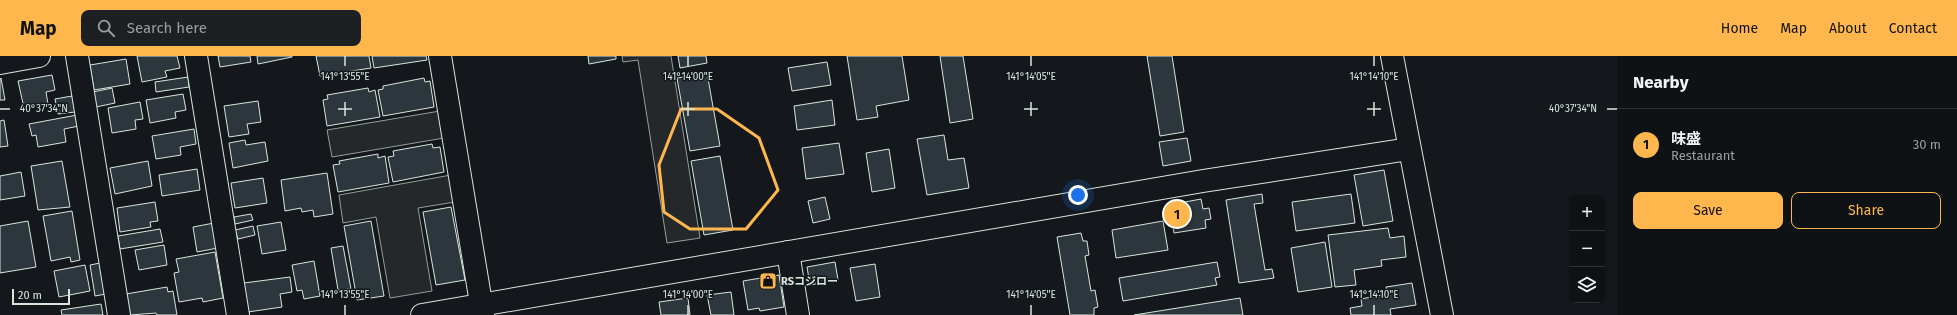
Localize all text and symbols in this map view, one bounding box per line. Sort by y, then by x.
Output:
search box [81,10,361,46]
text: Map [20,17,57,40]
icon: search [95,17,117,39]
text: Search here [127,19,207,37]
text: Home [1721,20,1758,37]
text: Map [1780,20,1807,37]
text: About [1829,20,1867,37]
text: Contact [1889,20,1937,37]
text: 141°13'55"E [320,71,370,83]
text: 141°14'00"E [663,71,713,83]
text: 141°14'05"E [1006,71,1056,83]
text: 141°14'10"E [1349,71,1399,83]
text: Nearby [1633,72,1688,93]
text: 40°37'34"N [20,103,68,115]
text: 40°37'34"N [1549,103,1597,115]
text: 味盛 [1671,130,1701,148]
text: 1 [1643,137,1649,152]
text: 30 m [1913,137,1941,152]
text: Restaurant [1671,148,1735,163]
your location [1068,185,1088,205]
button: Save [1633,192,1783,229]
button: Share [1791,192,1941,229]
map controls [1569,195,1605,303]
button: + [1569,195,1605,231]
pin: 1 [1164,199,1190,229]
button: − [1569,231,1605,267]
button: layers [1569,267,1605,303]
shop icon: RSコジロー [758,271,778,291]
place label: RSコジロー [781,275,838,288]
scale bar [12,287,70,306]
text: 20 m [18,289,42,302]
text: 141°13'55"E [320,289,370,301]
text: 141°14'00"E [663,289,713,301]
text: 141°14'05"E [1006,289,1056,301]
text: 141°14'10"E [1349,289,1399,301]

